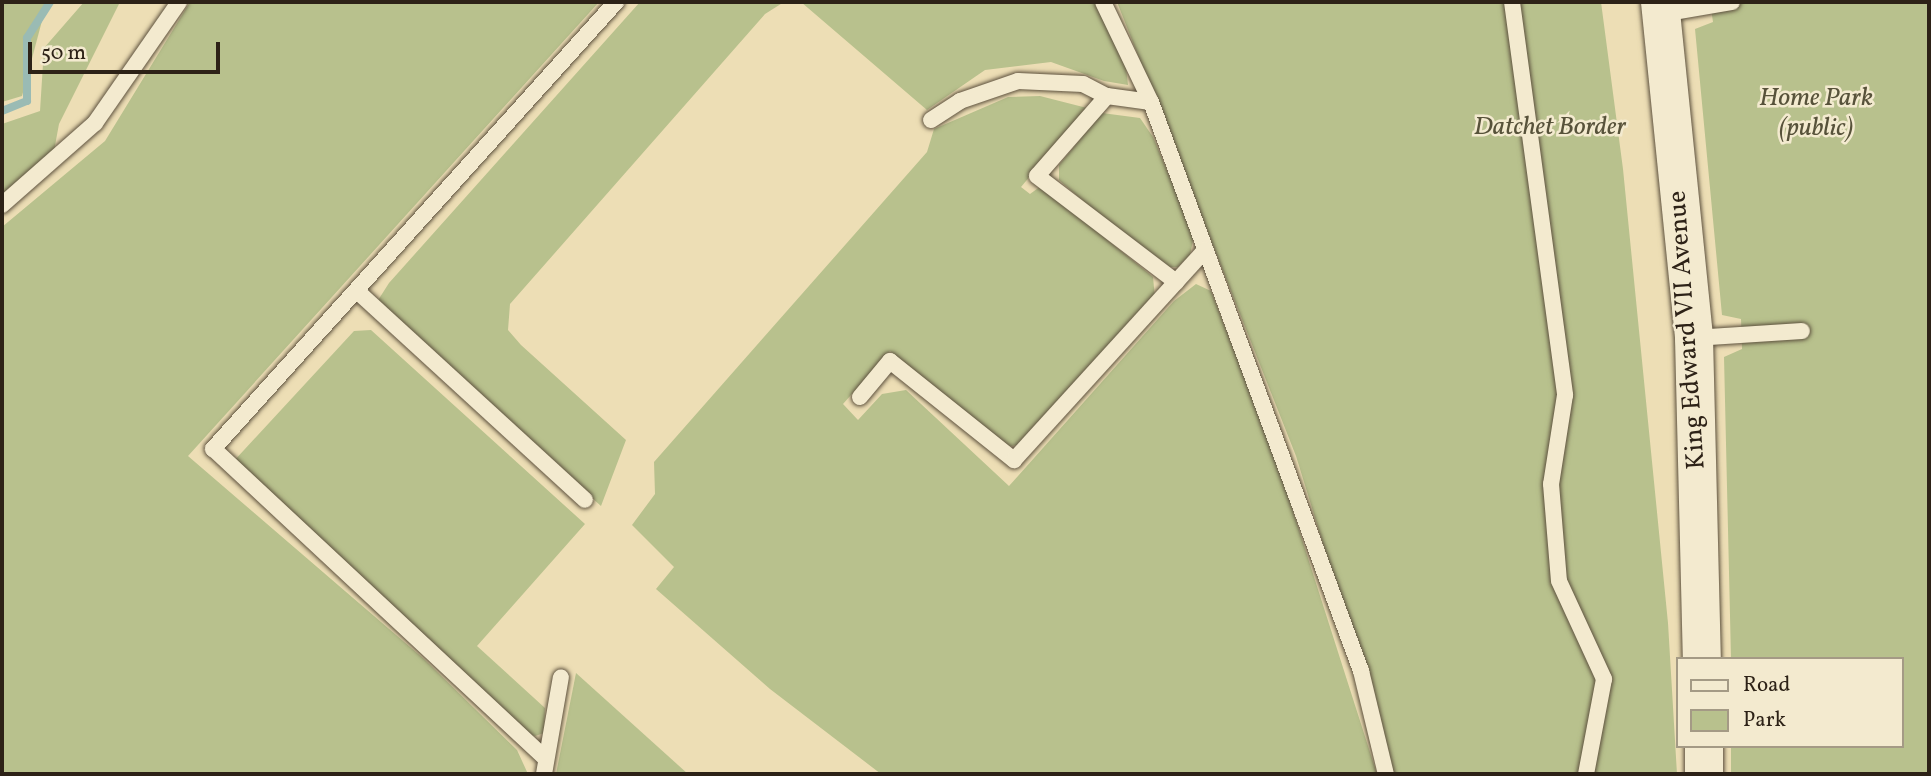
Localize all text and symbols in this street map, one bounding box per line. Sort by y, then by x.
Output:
scale bar [32,28,224,72]
text: 50 m [41,39,86,68]
park label: Home Park (public) [1759,83,1873,144]
park label: Datchet Border [1474,112,1626,144]
street label: King Edward VII Avenue [1663,189,1713,471]
legend [1675,657,1903,748]
text: Road [1743,671,1790,700]
text: Park [1743,706,1786,735]

